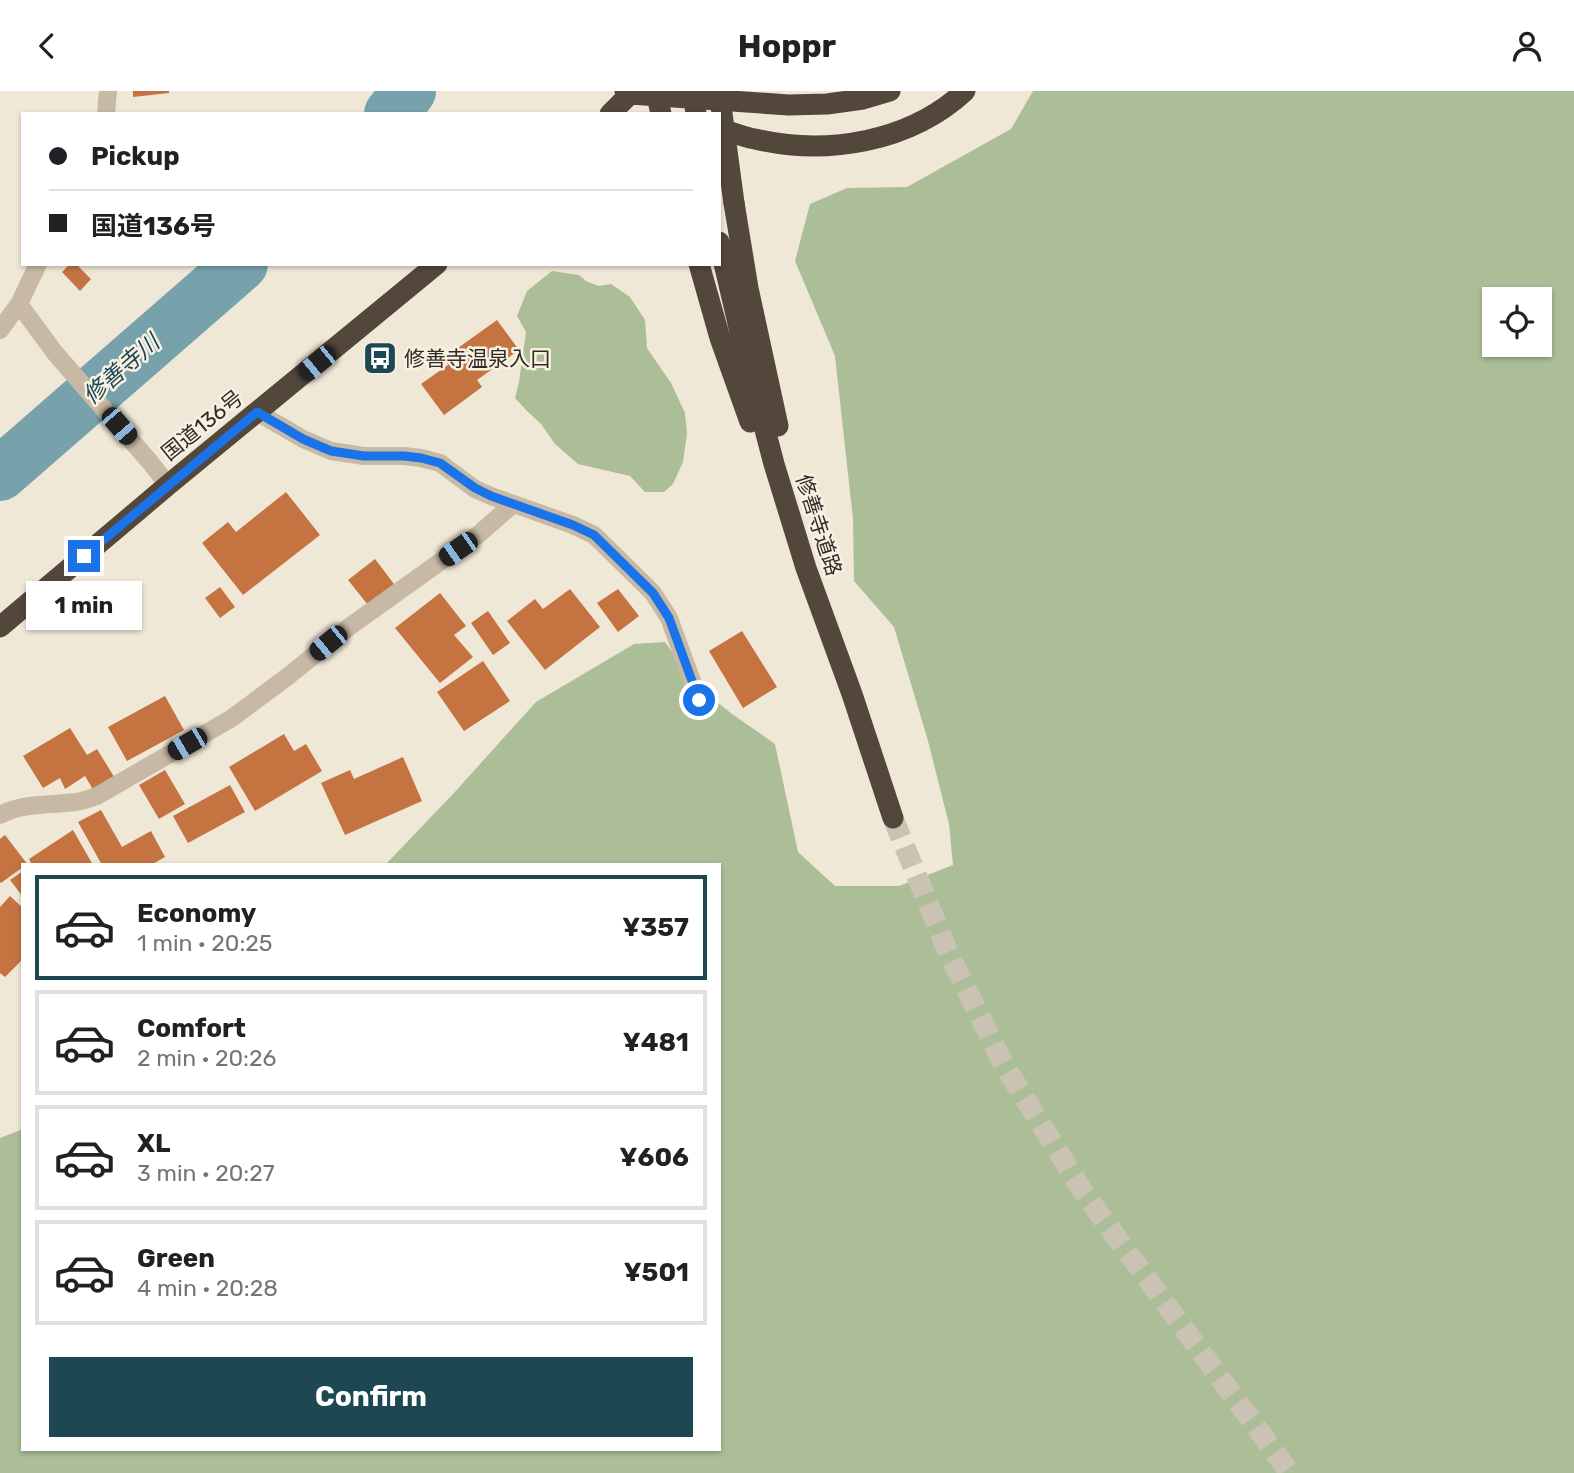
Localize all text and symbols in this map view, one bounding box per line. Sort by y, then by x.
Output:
icon: back [28,27,66,65]
text: Hoppr [738,27,836,65]
icon: person [1508,27,1546,65]
text: Pickup [91,141,180,172]
text: 国道136号 [91,211,216,242]
map controls [1482,287,1552,357]
button: locate [1482,287,1552,357]
water label: 修善寺川 [77,326,167,410]
bus stop icon: 修善寺温泉入口 [361,339,399,377]
car [295,342,340,384]
place label: 修善寺温泉入口 [404,346,551,371]
street label: 国道136号 [156,385,248,465]
car [98,403,141,449]
street label: 修善寺道路 [791,471,847,579]
car [435,528,482,570]
route end [68,540,100,572]
callout: 1 min [26,581,142,629]
text: 1 min [55,591,113,619]
car [306,622,351,664]
route start [683,684,715,716]
car [164,724,211,764]
icon: car [53,896,116,959]
text: Economy [137,898,256,929]
text: ¥357 [622,912,689,943]
text: 1 min · 20:25 [137,929,272,957]
icon: car [53,1011,116,1074]
text: Comfort [137,1013,246,1044]
text: ¥481 [623,1027,689,1058]
text: 2 min · 20:26 [137,1044,276,1072]
icon: car [53,1126,116,1189]
text: XL [137,1128,170,1159]
text: ¥606 [620,1142,689,1173]
text: 3 min · 20:27 [137,1159,275,1187]
icon: car [53,1241,116,1304]
text: Green [137,1243,215,1274]
text: ¥501 [624,1257,689,1288]
text: 4 min · 20:28 [137,1274,278,1302]
button: Confirm [49,1357,693,1437]

